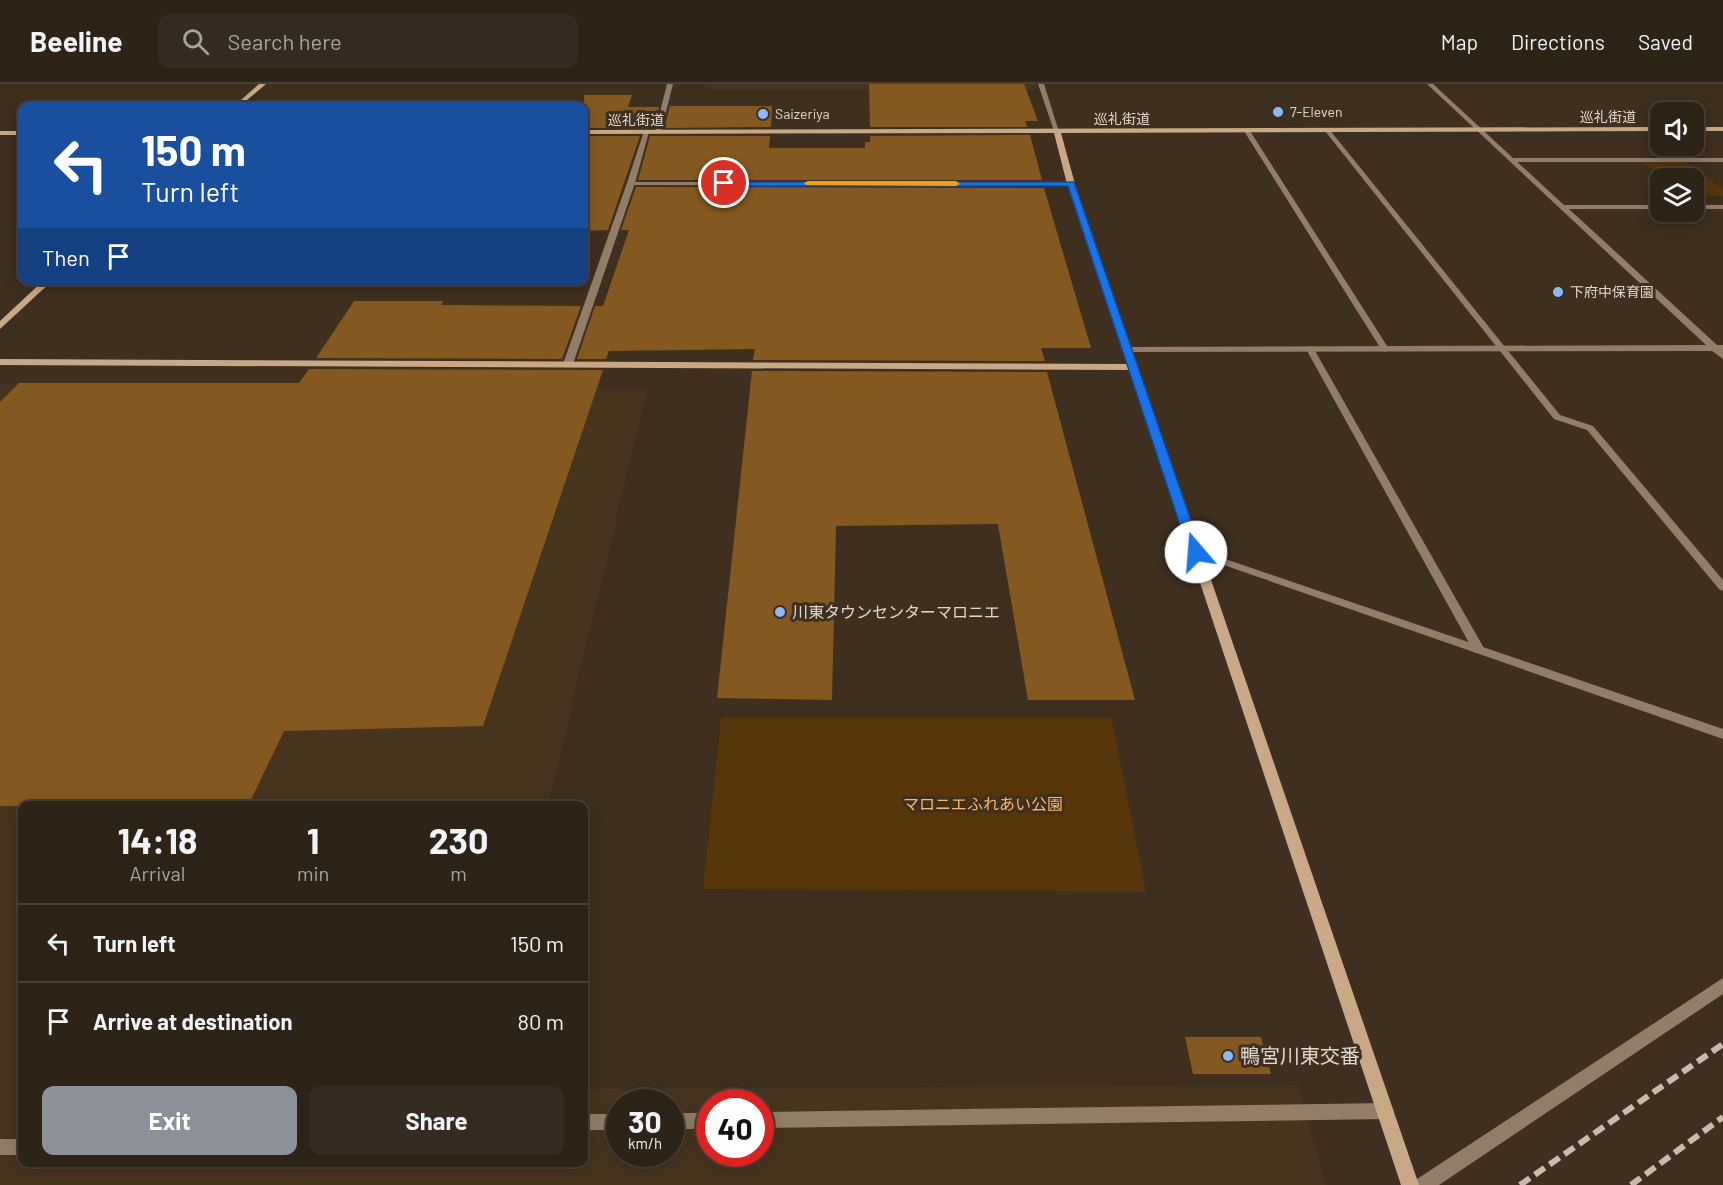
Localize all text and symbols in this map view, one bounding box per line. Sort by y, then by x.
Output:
search box [158,14,578,68]
text: Beeline [30,24,122,58]
icon: search [179,25,212,58]
text: Search here [227,28,342,54]
text: Map [1441,29,1478,54]
text: Directions [1511,29,1605,54]
text: Saved [1638,29,1693,54]
map controls [1650,102,1704,222]
button: sound [1650,102,1704,156]
place label: 7-Eleven [1290,103,1343,120]
place label: Saizeriya [775,105,830,122]
marker: 7-Eleven [1271,105,1285,119]
marker: Saizeriya [756,107,770,121]
street label: 巡礼街道 [1580,108,1636,125]
street label: 巡礼街道 [1094,110,1150,127]
street label: 巡礼街道 [608,111,664,128]
text: 150 m [141,124,246,174]
icon: left [42,126,120,204]
pin [698,157,749,208]
icon: arrive [707,166,740,199]
button: layers [1650,168,1704,222]
text: Turn left [141,175,239,207]
icon: arrive [102,240,135,273]
text: Then [42,244,90,270]
place label: 下府中保育園 [1570,283,1654,300]
marker: 下府中保育園 [1551,285,1565,299]
position arrow [1164,520,1228,584]
place label: 川東タウンセンターマロニエ [792,602,1000,621]
marker: 川東タウンセンターマロニエ [773,605,787,619]
park label: マロニエふれあい公園 [903,794,1063,813]
text: 14:18 [118,818,197,861]
text: 1 [307,818,319,861]
text: 230 [429,818,488,861]
text: Arrival [129,861,185,885]
text: min [297,861,329,885]
text: m [450,861,467,885]
icon: left [42,927,75,960]
text: Turn left [93,930,176,956]
text: 150 m [510,930,564,956]
icon: arrive [42,1005,75,1038]
text: Arrive at destination [93,1008,292,1034]
text: 80 m [518,1008,564,1034]
place label: 鴨宮川東交番 [1240,1043,1360,1067]
marker: 鴨宮川東交番 [1221,1049,1235,1063]
button: Exit [42,1086,297,1155]
button: Share [309,1086,564,1155]
speed limit sign: 40 [696,1089,774,1167]
text: 30 [628,1103,662,1139]
text: km/h [628,1134,662,1152]

